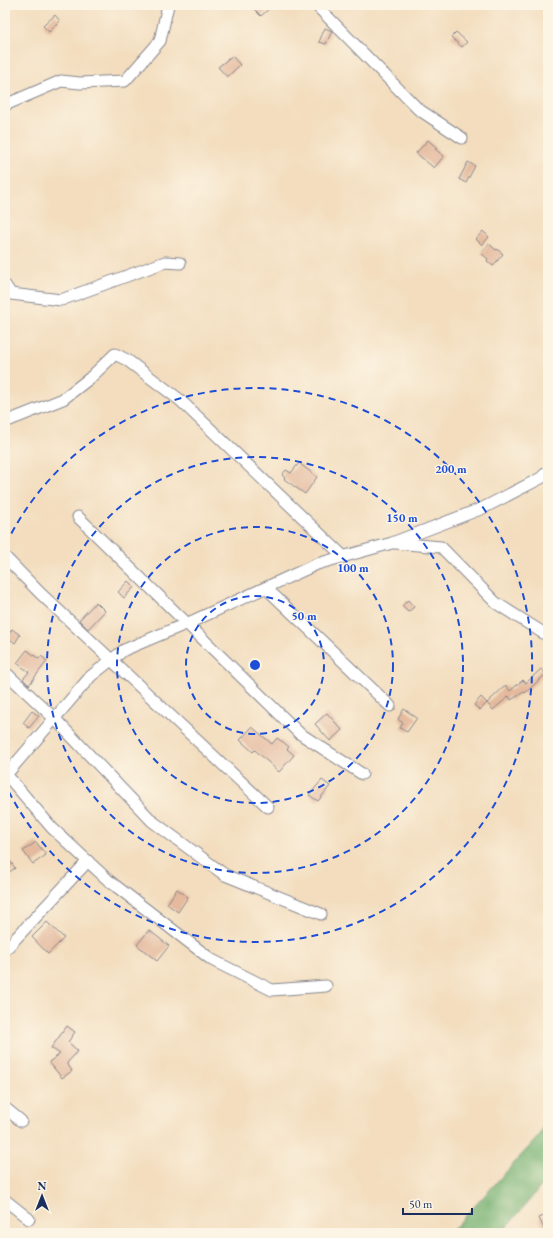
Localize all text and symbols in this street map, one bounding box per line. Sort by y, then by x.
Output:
text: 200 m [435,461,467,477]
text: 150 m [386,510,418,526]
text: 100 m [337,560,369,576]
text: 50 m [291,608,317,624]
centre of rings [248,658,262,672]
north arrow [22,1176,62,1216]
text: N [38,1179,47,1193]
scale bar [403,1190,472,1216]
text: 50 m [409,1196,433,1212]

